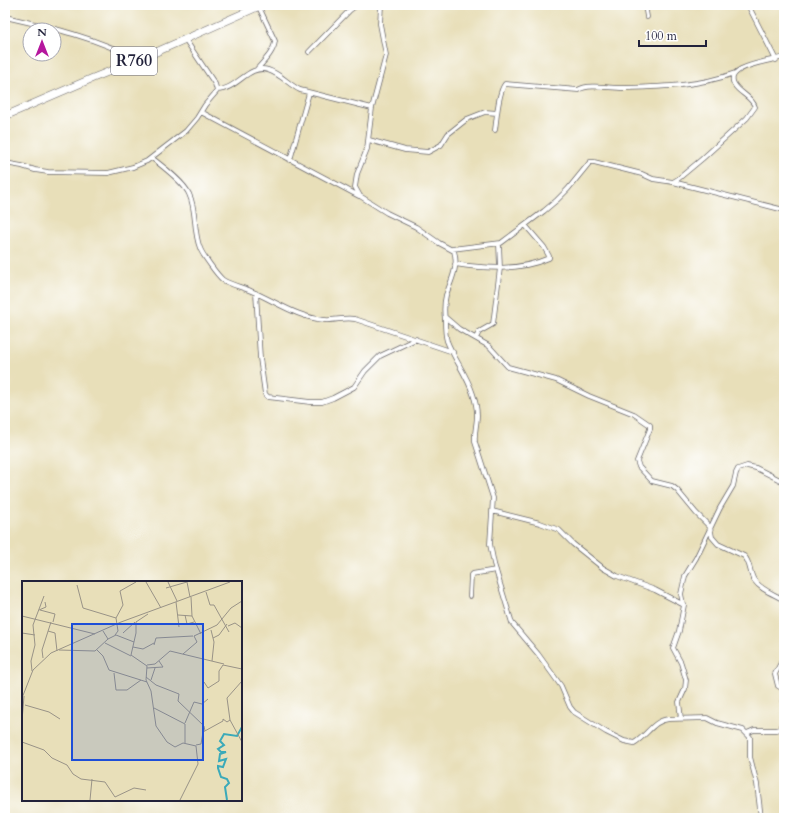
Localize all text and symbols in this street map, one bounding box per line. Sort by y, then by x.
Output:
north arrow [22,22,62,62]
scale bar [639,22,706,48]
text: N [37,25,47,40]
text: 100 m [645,28,678,44]
road number: R760 [111,47,157,75]
inset map [22,581,242,801]

